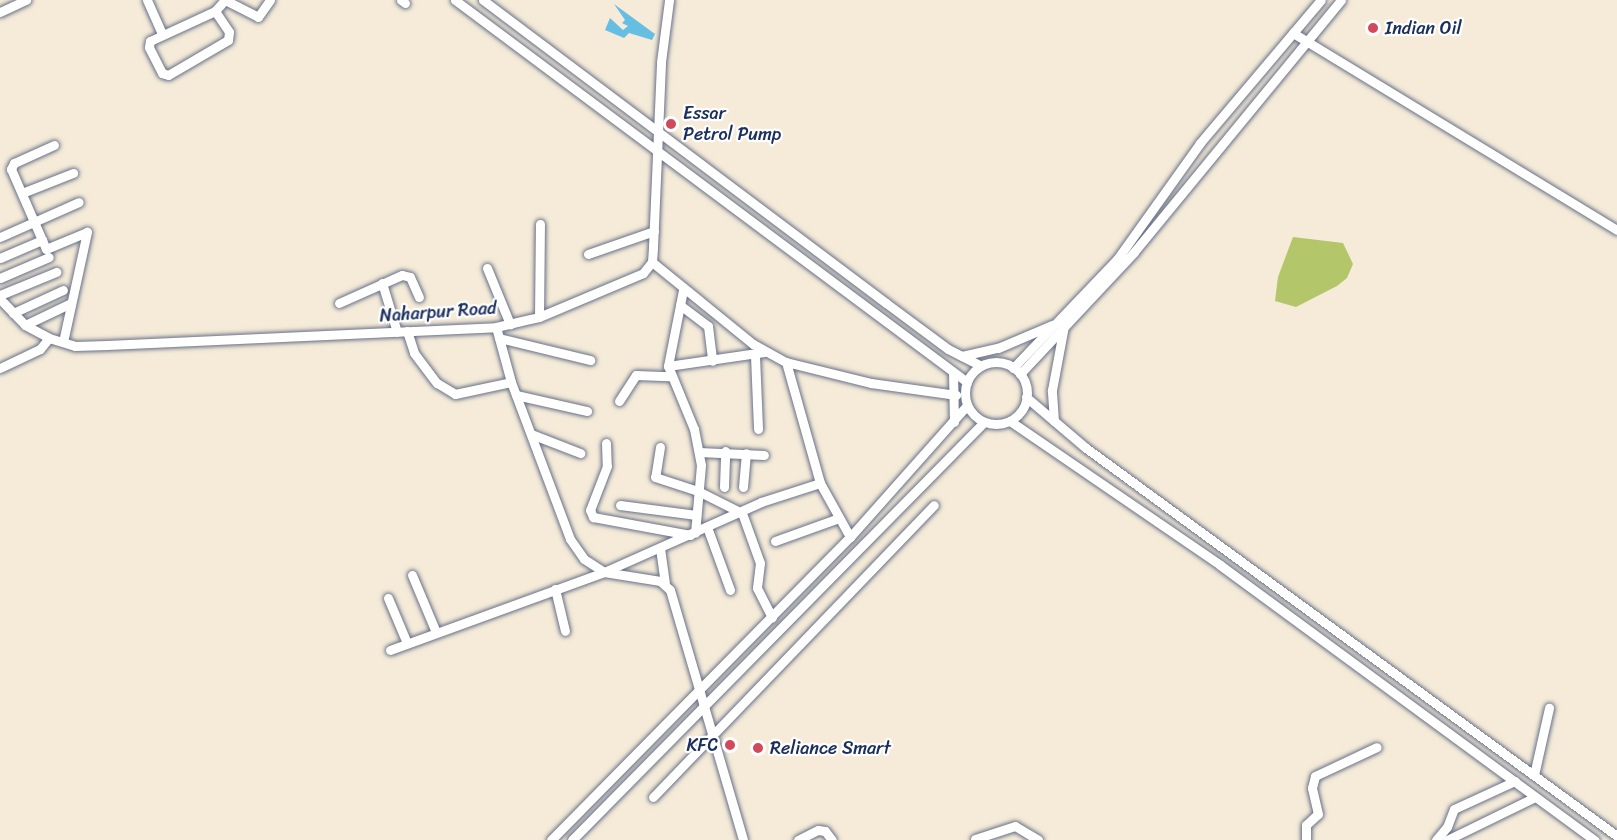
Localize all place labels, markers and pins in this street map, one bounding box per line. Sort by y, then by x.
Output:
place label: Indian Oil [1385,17,1462,39]
marker: Indian Oil [1366,21,1380,35]
place label: Essar Petrol Pump [683,103,781,146]
marker: Essar Petrol Pump [664,117,678,131]
place label: KFC [686,734,718,756]
place label: Reliance Smart [770,737,891,759]
marker: KFC [723,738,737,752]
marker: Reliance Smart [751,741,765,755]

